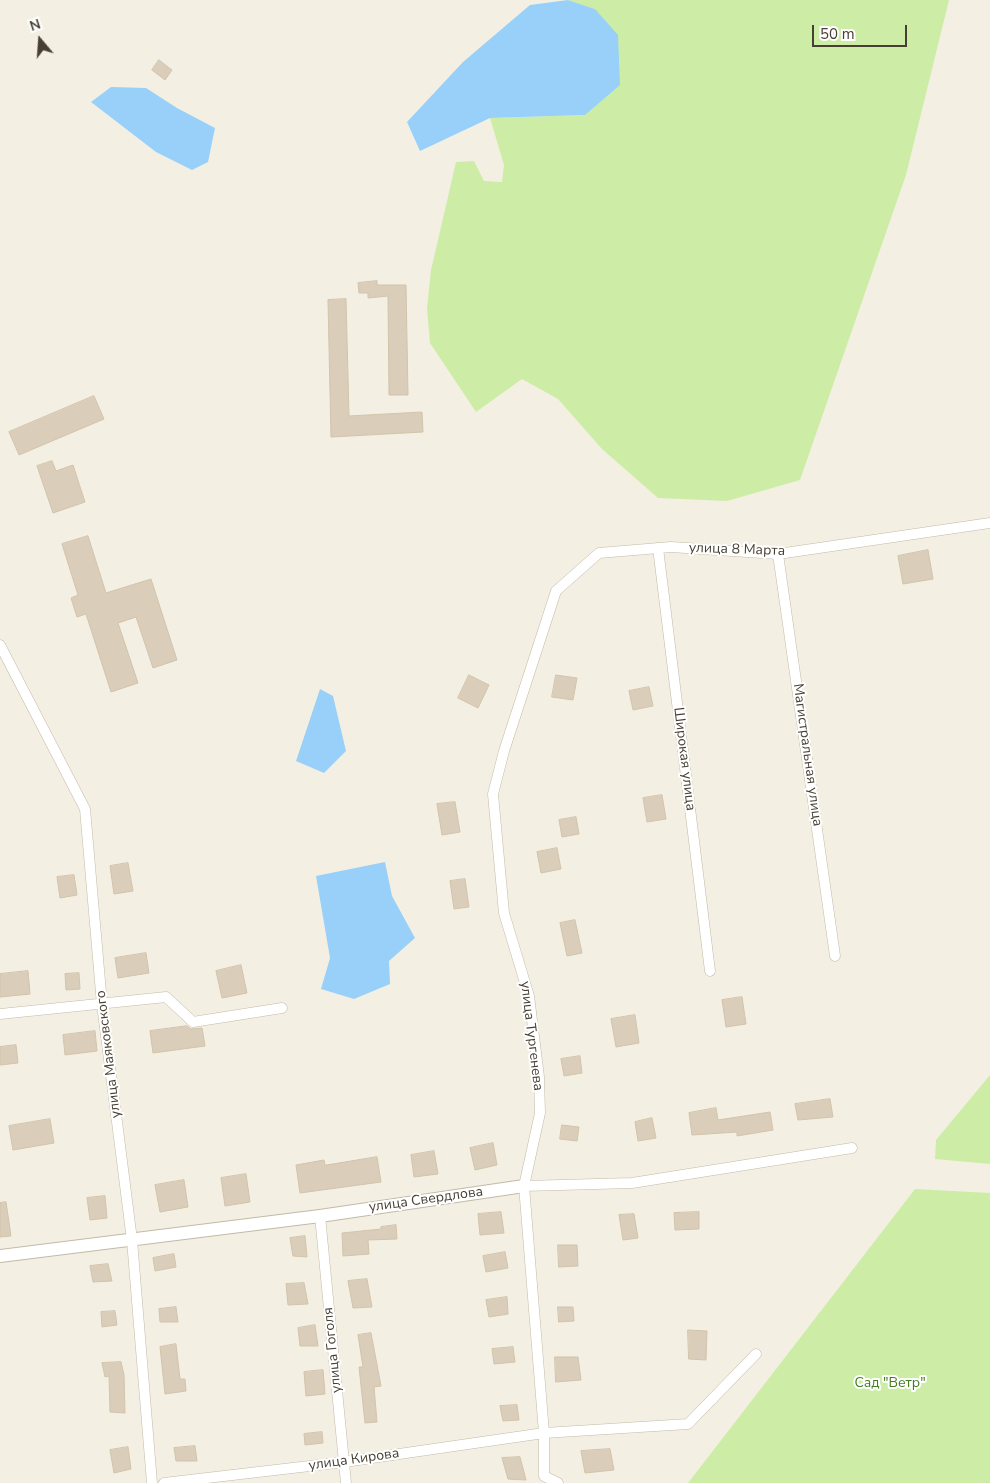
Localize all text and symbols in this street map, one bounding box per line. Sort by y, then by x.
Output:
north arrow [15,15,65,65]
text: N [27,15,43,36]
scale bar [815,15,910,47]
text: 50 m [820,24,855,44]
street label: улица 8 Марта [689,540,785,560]
street label: Магистральная улица [789,683,825,827]
street label: Широкая улица [669,706,699,812]
street label: улица Тургенева [516,980,546,1092]
street label: улица Маяковского [93,989,125,1119]
street label: улица Свердлова [368,1184,484,1216]
street label: улица Гоголя [320,1306,346,1394]
park label: Сад "Ветр" [854,1376,926,1392]
street label: улица Кирова [308,1445,400,1475]

